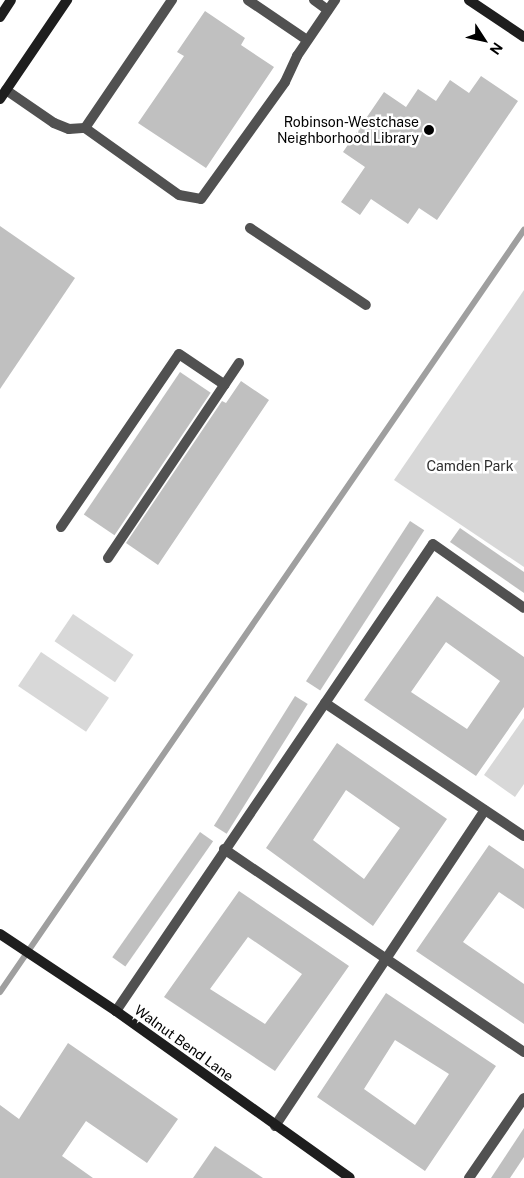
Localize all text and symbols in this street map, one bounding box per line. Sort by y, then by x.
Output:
north arrow [459,15,509,65]
text: N [487,40,506,58]
place label: Robinson-Westchase Neighborhood Library [277,114,419,146]
marker: Robinson-Westchase Neighborhood Library [423,124,435,136]
park label: Camden Park [426,458,514,474]
street label: Walnut Bend Lane [131,1001,237,1085]

